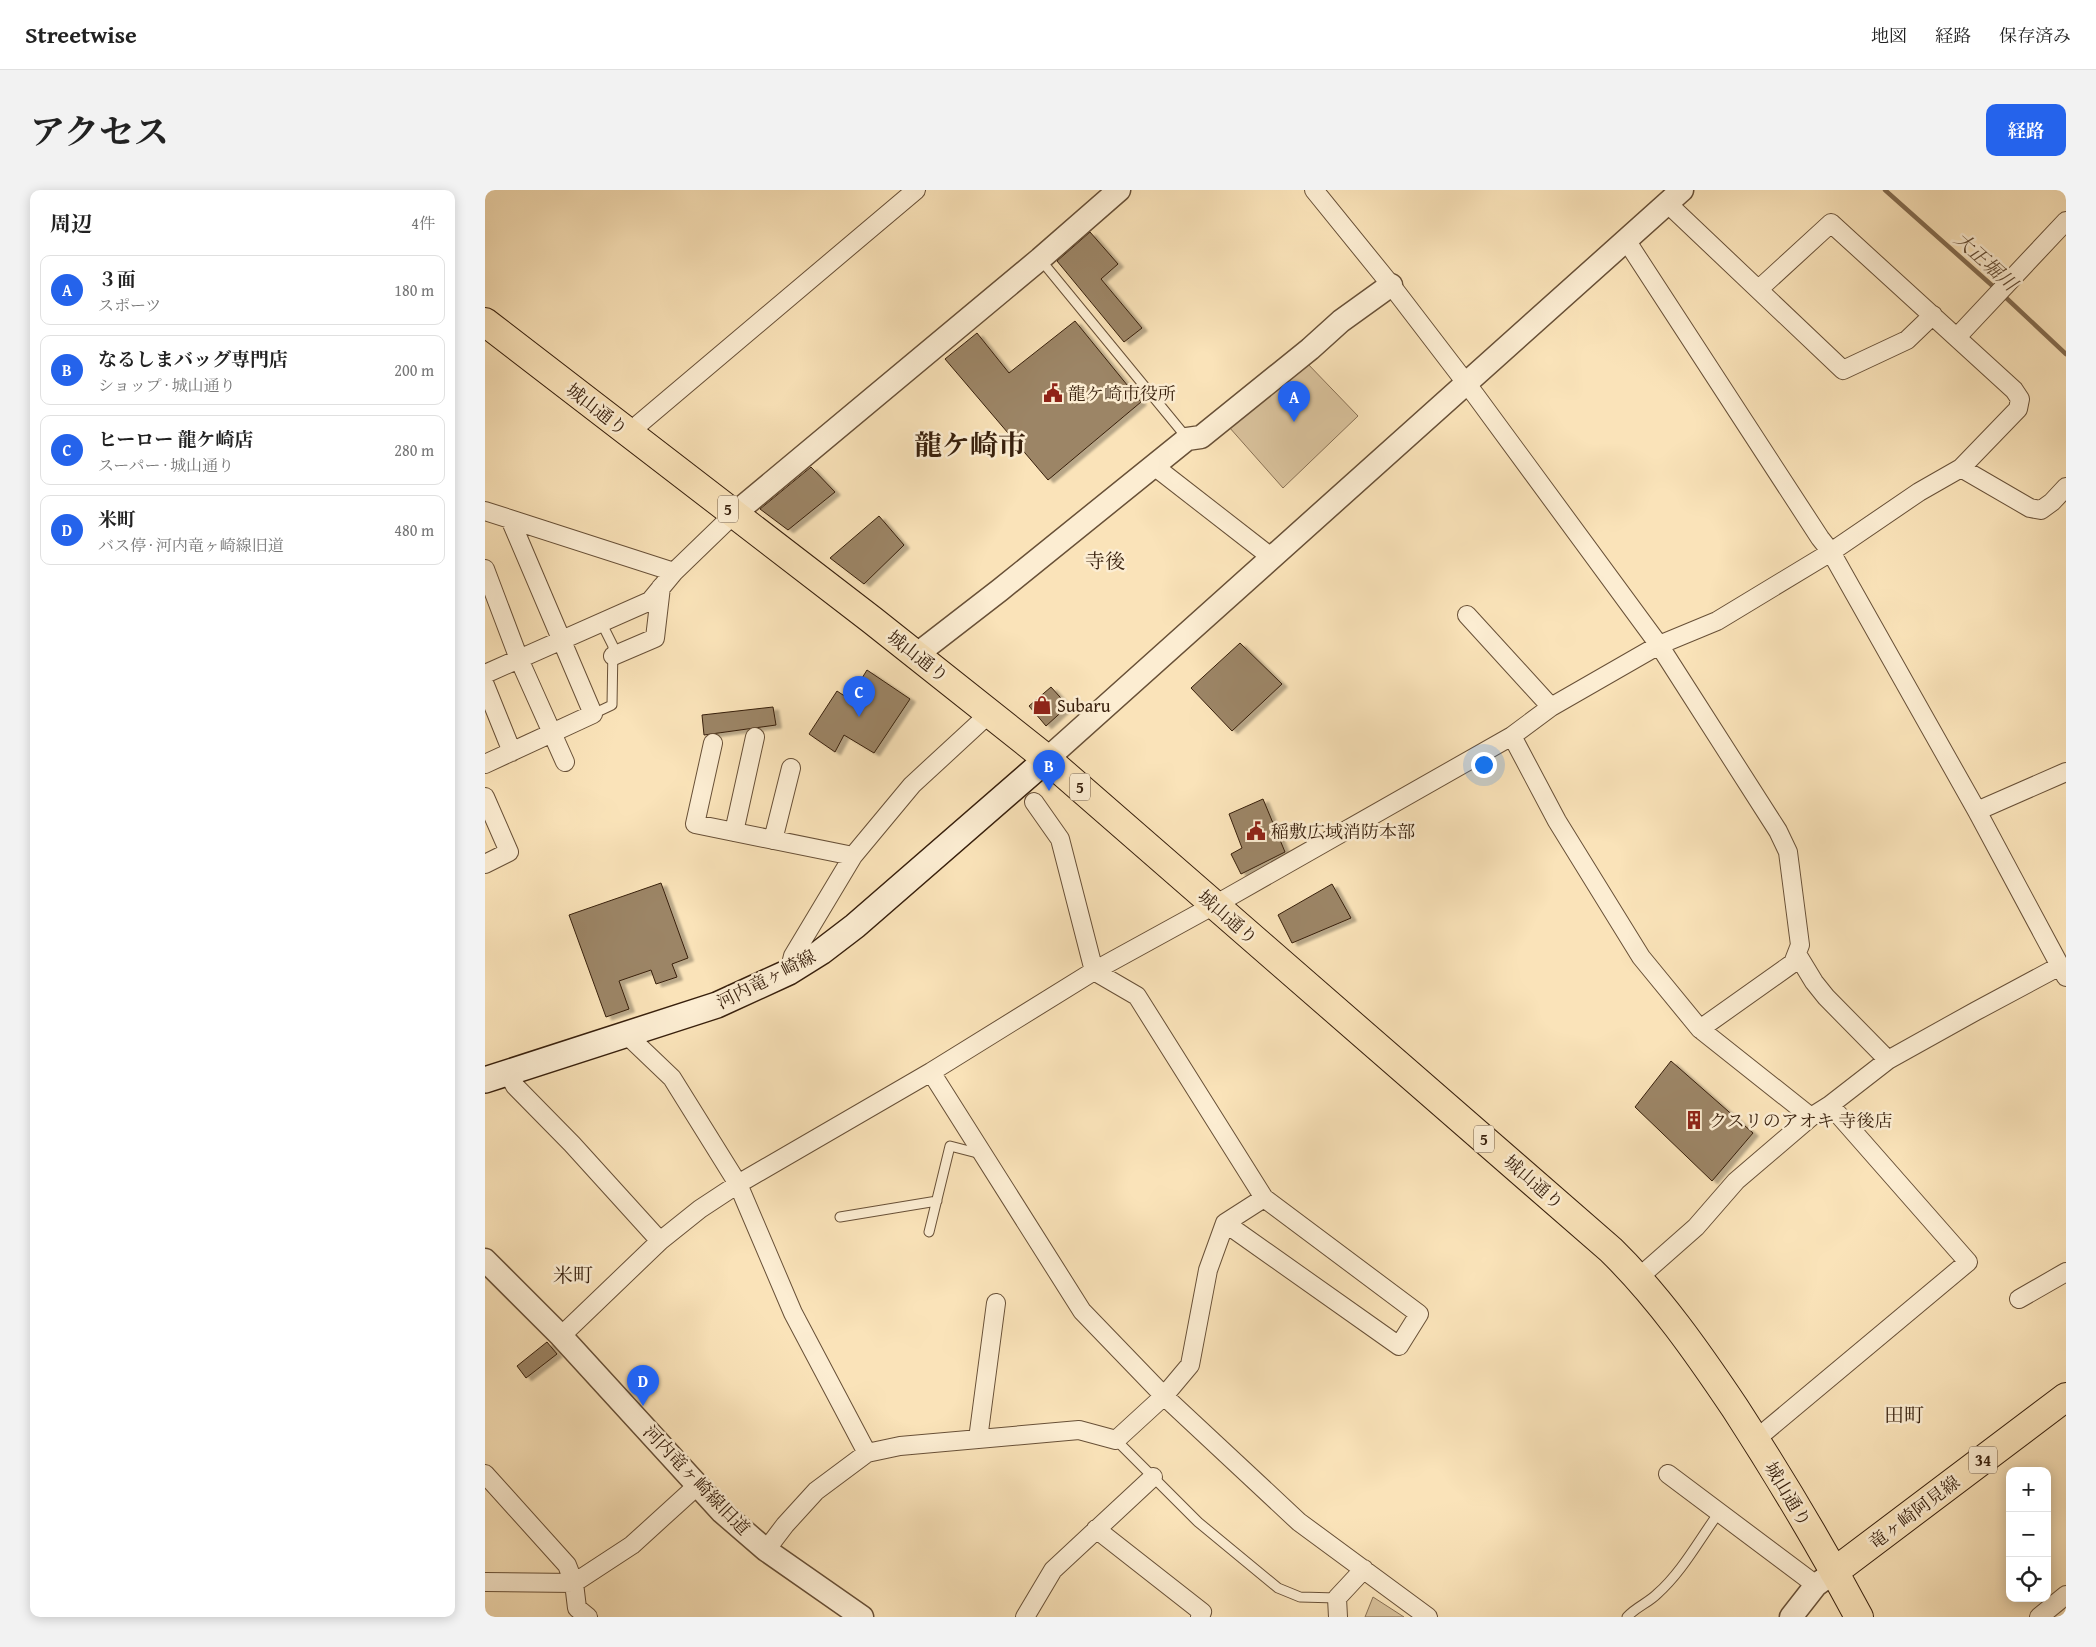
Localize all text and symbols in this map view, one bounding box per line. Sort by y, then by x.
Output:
text: Streetwise [25,17,137,52]
text: 地図 [1871,22,1907,49]
text: 経路 [1935,22,1971,49]
text: 保存済み [1999,22,2071,49]
button: 経路 [1986,104,2066,156]
text: アクセス [30,106,169,157]
text: 周辺 [50,208,92,239]
text: 4件 [411,211,435,235]
water label: 大正堀川 [1948,225,2025,298]
text: ３面 [98,265,136,293]
text: A [62,278,72,302]
text: 180 m [394,278,434,302]
text: スポーツ [98,293,161,317]
text: なるしまバッグ専門店 [98,345,288,373]
text: B [62,358,72,382]
text: 200 m [394,358,434,382]
text: ショップ · 城山通り [98,373,235,397]
street label: 城山通り [560,376,634,442]
place label: 龍ケ崎市役所 [1068,380,1176,407]
pin: A [1278,381,1310,422]
public building icon: 龍ケ崎市役所 [1042,382,1064,404]
district label: 龍ケ崎市 [914,424,1026,465]
text: ヒーロー 龍ケ崎店 [98,425,253,453]
text: C [62,438,72,462]
text: 280 m [394,438,434,462]
text: スーパー · 城山通り [98,453,234,477]
road number: 5 [718,496,738,522]
text: 米町 [98,505,136,533]
text: D [62,518,72,542]
text: 480 m [394,518,434,542]
text: バス停 · 河内竜ヶ崎線旧道 [98,533,284,557]
district label: 寺後 [1085,546,1125,575]
street label: 城山通り [881,623,955,689]
pin: C [843,676,875,717]
place label: Subaru [1057,692,1111,719]
shop icon: Subaru [1031,694,1053,716]
pin: B [1033,750,1065,791]
your location [1471,752,1497,778]
road number: 5 [1070,774,1090,800]
place label: 稲敷広域消防本部 [1271,818,1415,845]
public building icon: 稲敷広域消防本部 [1245,820,1267,842]
street label: 城山通り [1192,883,1264,951]
street label: 河内竜ヶ崎線 [712,942,820,1016]
place label: クスリのアオキ 寺後店 [1709,1107,1893,1134]
building icon: クスリのアオキ 寺後店 [1683,1109,1705,1131]
road number: 5 [1474,1126,1494,1152]
street label: 城山通り [1498,1148,1570,1216]
district label: 米町 [553,1260,593,1289]
pin: D [627,1365,659,1406]
district label: 田町 [1884,1400,1924,1429]
street label: 河内竜ヶ崎線旧道 [637,1419,757,1541]
road number: 34 [1969,1446,1997,1474]
street label: 城山通り [1758,1456,1818,1532]
map controls [2006,1467,2051,1602]
button: + [2006,1467,2051,1512]
street label: 竜ヶ崎阿見線 [1863,1469,1965,1555]
button: − [2006,1512,2051,1557]
button: locate [2006,1557,2051,1602]

